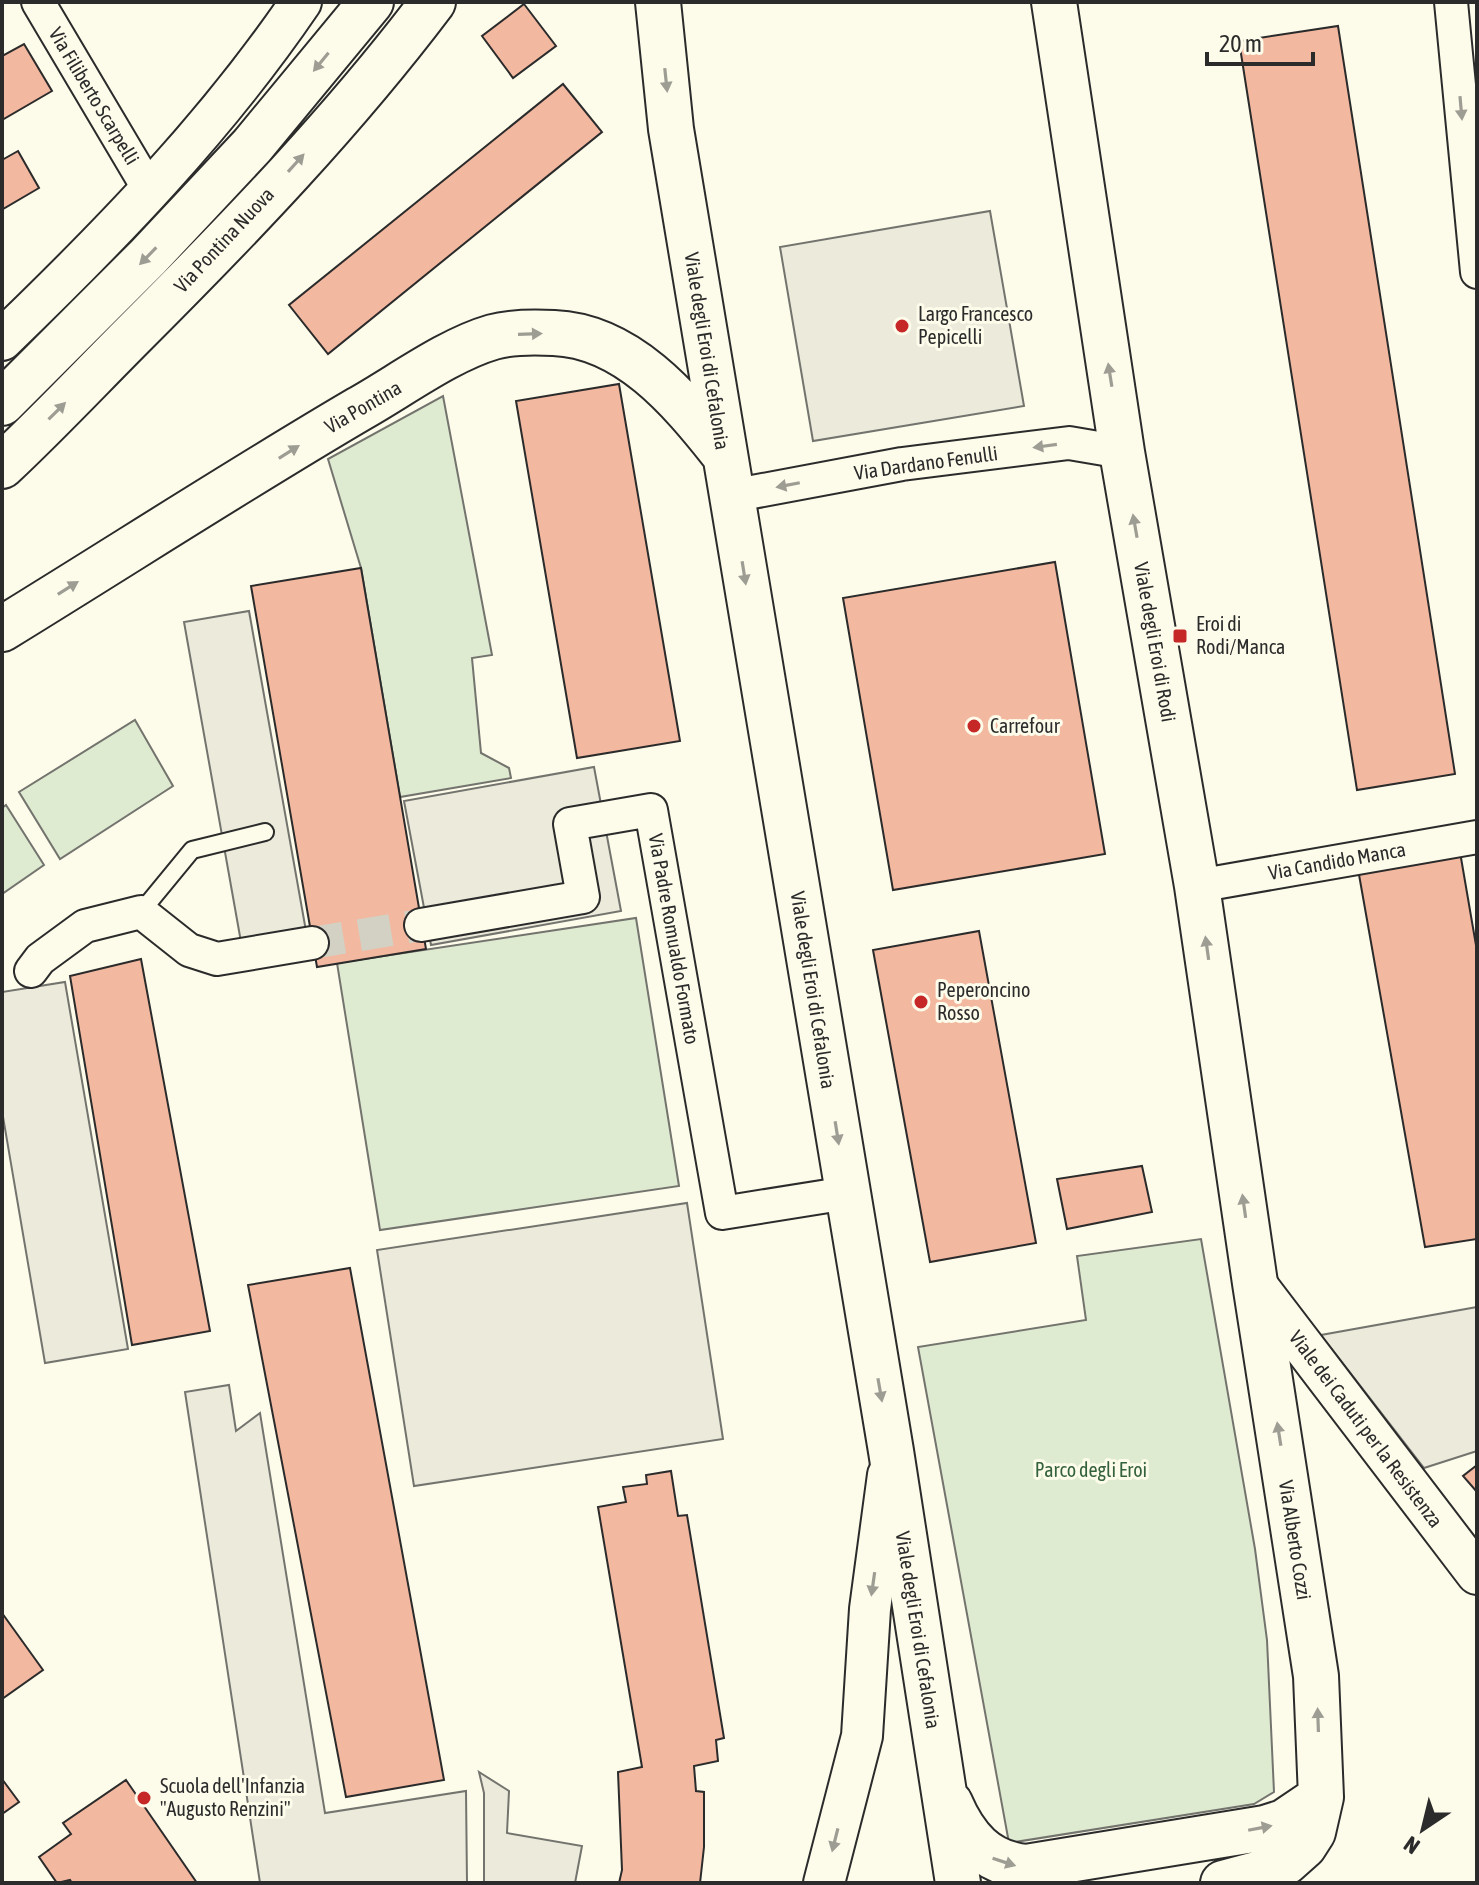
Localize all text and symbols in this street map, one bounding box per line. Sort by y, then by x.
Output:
scale bar [1207,16,1313,66]
street label: Via Filiberto Scarpelli [44,23,144,168]
text: 20 m [1219,30,1262,57]
one-way arrow [313,52,330,72]
one-way arrow [660,68,673,93]
one-way arrow [1455,95,1468,120]
one-way arrow [287,154,305,173]
street label: Via Pontina Nuova [169,182,278,297]
one-way arrow [140,246,158,265]
street label: Viale degli Eroi di Cefalonia [681,251,734,451]
place label: Largo Francesco Pepicelli [918,302,1033,348]
marker: Largo Francesco Pepicelli [893,317,911,335]
one-way arrow [518,327,543,340]
one-way arrow [1104,362,1116,387]
street label: Via Pontina [320,375,405,438]
one-way arrow [47,402,66,420]
one-way arrow [1032,440,1057,453]
street label: Via Dardano Fenulli [853,441,999,484]
one-way arrow [279,444,300,459]
one-way arrow [776,480,801,492]
one-way arrow [1129,514,1141,539]
street label: Viale degli Eroi di Rodi [1130,560,1181,724]
one-way arrow [738,561,750,586]
one-way arrow [57,582,79,596]
place label: Eroi di Rodi/Manca [1196,612,1285,658]
marker: Eroi di Rodi/Manca [1171,627,1189,645]
place label: Carrefour [990,714,1061,737]
marker: Carrefour [965,717,983,735]
street label: Via Padre Romualdo Formato [645,832,704,1046]
street label: Via Candido Manca [1266,837,1407,884]
street label: Viale degli Eroi di Cefalonia [787,890,840,1090]
one-way arrow [1200,936,1213,961]
place label: Peperoncino Rosso [937,978,1030,1024]
marker: Peperoncino Rosso [912,993,930,1011]
one-way arrow [831,1121,843,1146]
one-way arrow [1237,1193,1250,1218]
street label: Viale dei Caduti per la Resistenza [1285,1326,1448,1532]
one-way arrow [875,1377,887,1402]
one-way arrow [1272,1422,1284,1447]
park label: Parco degli Eroi [1035,1458,1147,1481]
street label: Via Alberto Cozzi [1275,1479,1316,1601]
street label: Viale degli Eroi di Cefalonia [892,1530,945,1730]
one-way arrow [866,1572,879,1597]
one-way arrow [1312,1706,1325,1732]
place label: Scuola dell'Infanzia "Augusto Renzini" [160,1774,305,1820]
marker: Scuola dell'Infanzia "Augusto Renzini" [135,1789,153,1807]
north arrow [1383,1789,1463,1869]
one-way arrow [1248,1822,1273,1834]
one-way arrow [829,1828,841,1853]
text: N [1399,1831,1424,1860]
one-way arrow [992,1856,1016,1869]

